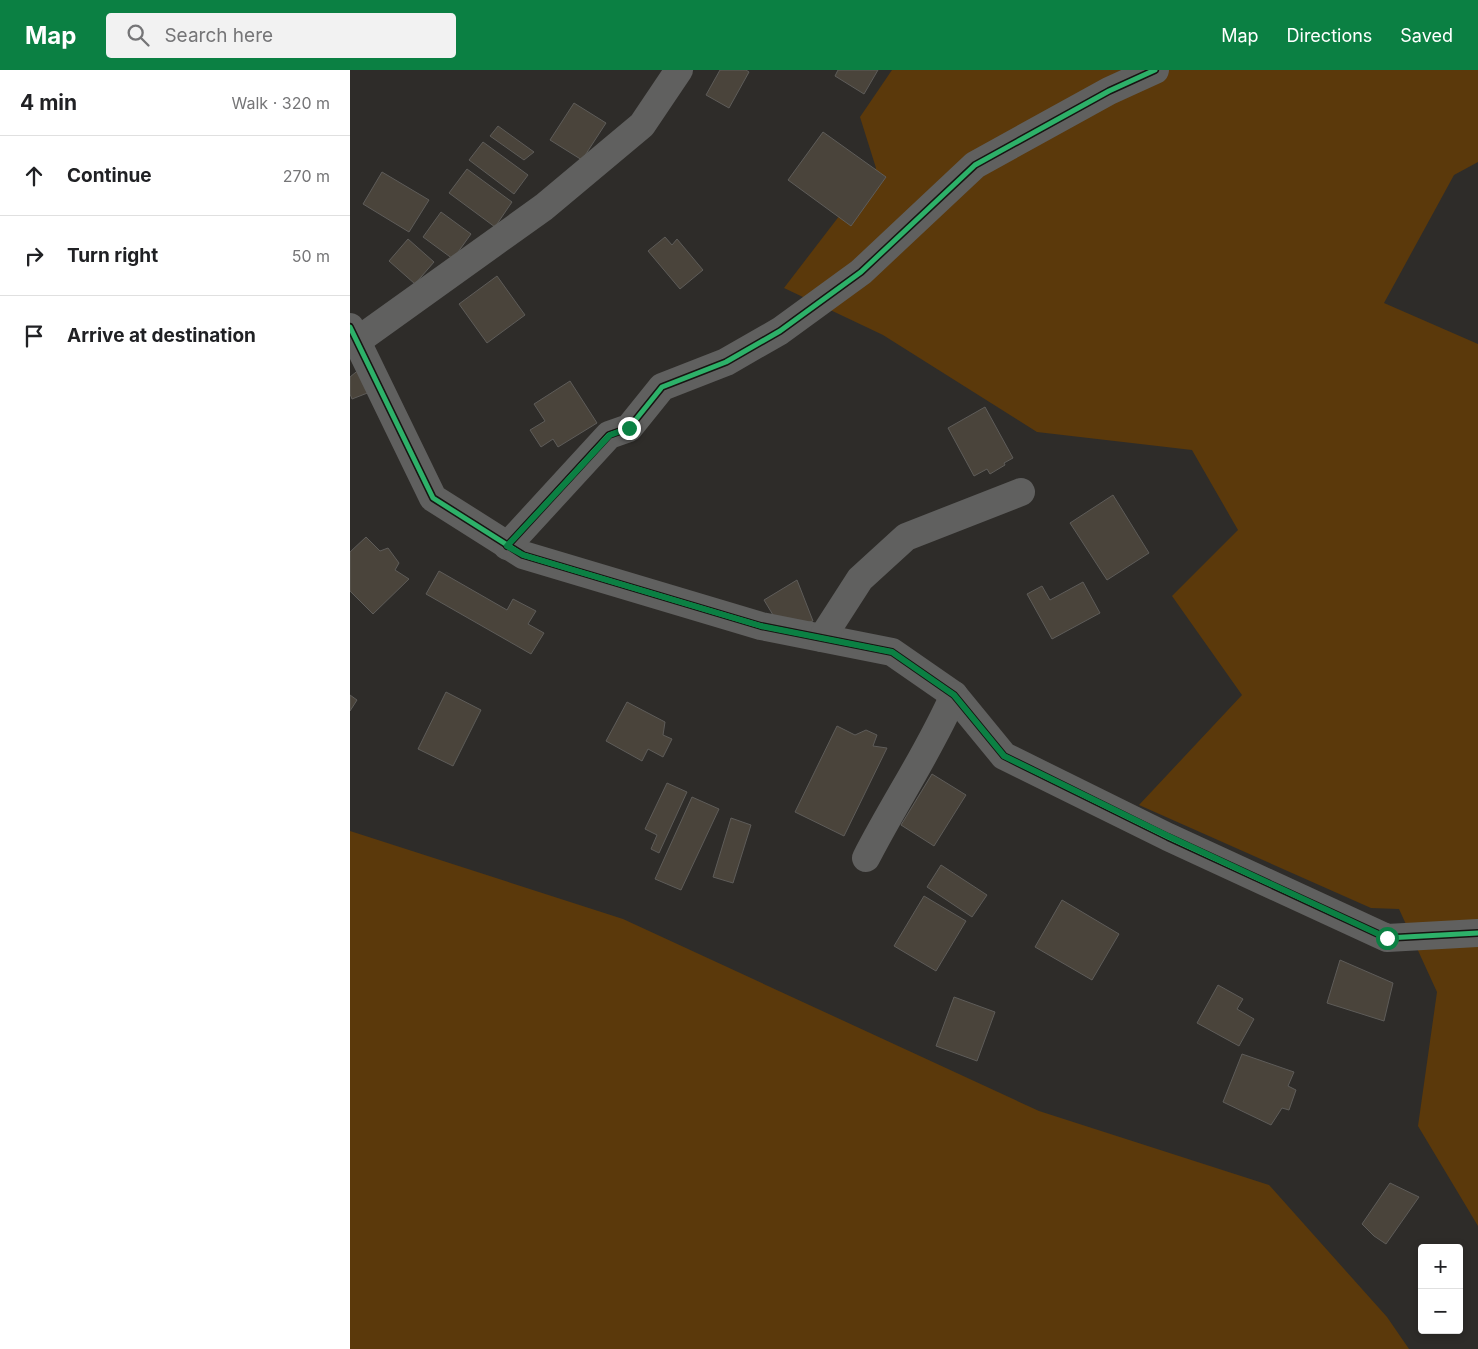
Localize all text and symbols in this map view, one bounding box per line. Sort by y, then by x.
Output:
search box [106,13,456,58]
text: Map [25,21,76,50]
icon: search [124,21,152,49]
text: Search here [164,24,273,47]
text: Map [1221,25,1259,46]
text: Directions [1287,25,1372,46]
text: Saved [1400,25,1453,46]
text: 4 min [20,90,77,115]
text: Walk · 320 m [232,93,330,113]
icon: ahead [20,162,48,190]
text: Continue [67,164,152,187]
text: 270 m [283,166,330,186]
icon: right [20,242,48,270]
text: Turn right [67,244,158,267]
text: 50 m [292,246,330,266]
icon: arrive [20,322,48,350]
text: Arrive at destination [67,324,256,347]
route end [618,417,641,440]
route start [1376,927,1399,950]
map controls [1418,1244,1463,1334]
button: + [1418,1244,1463,1289]
button: − [1418,1289,1463,1334]

